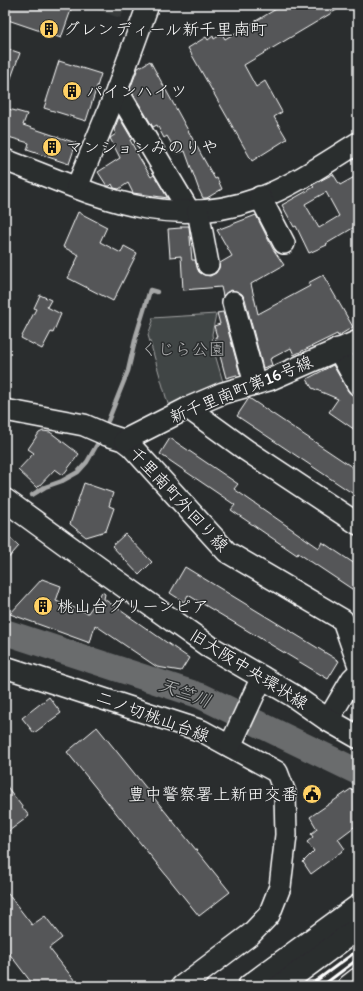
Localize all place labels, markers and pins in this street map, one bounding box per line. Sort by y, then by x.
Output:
building icon: グレンディール新千里南町 [38,18,60,40]
place label: グレンディール新千里南町 [63,19,267,39]
building icon: パインハイツ [61,80,83,102]
place label: パインハイツ [86,81,187,101]
building icon: マンションみのりや [41,136,63,158]
place label: マンションみのりや [66,137,218,157]
building icon: 桃山台グリーンピア [32,595,54,617]
place label: 桃山台グリーンピア [57,596,209,616]
public building icon: 豊中警察署上新田交番 [301,783,323,805]
place label: 豊中警察署上新田交番 [128,784,298,804]

